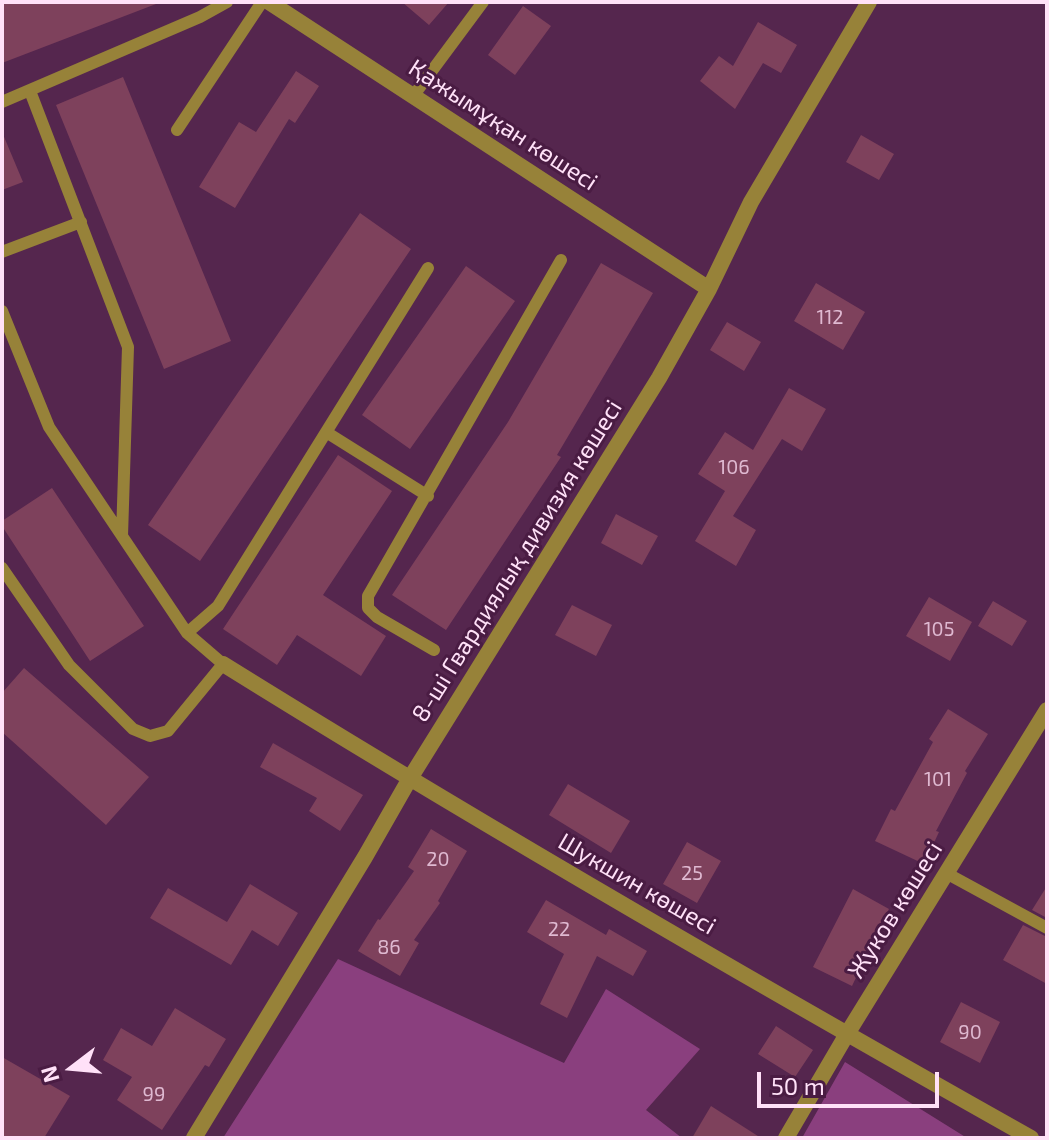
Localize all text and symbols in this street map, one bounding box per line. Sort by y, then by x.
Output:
street label: Қажымұқан көшесі [403,53,603,197]
house number: 112 [816,305,844,329]
street label: 8-ші Гвардиялық дивизия көшесі [406,395,628,727]
house number: 106 [718,455,750,479]
house number: 105 [924,617,954,641]
house number: 101 [924,767,952,791]
street label: Шукшин көшесі [553,827,721,941]
street label: Жуков көшесі [841,836,949,984]
house number: 20 [426,847,450,871]
house number: 25 [681,861,703,885]
house number: 22 [548,917,570,941]
house number: 86 [377,935,401,959]
house number: 90 [958,1020,982,1044]
north arrow [32,1028,112,1108]
scale bar [761,1056,943,1106]
text: N [34,1063,64,1086]
text: 50 m [771,1071,825,1100]
house number: 99 [143,1082,165,1106]

